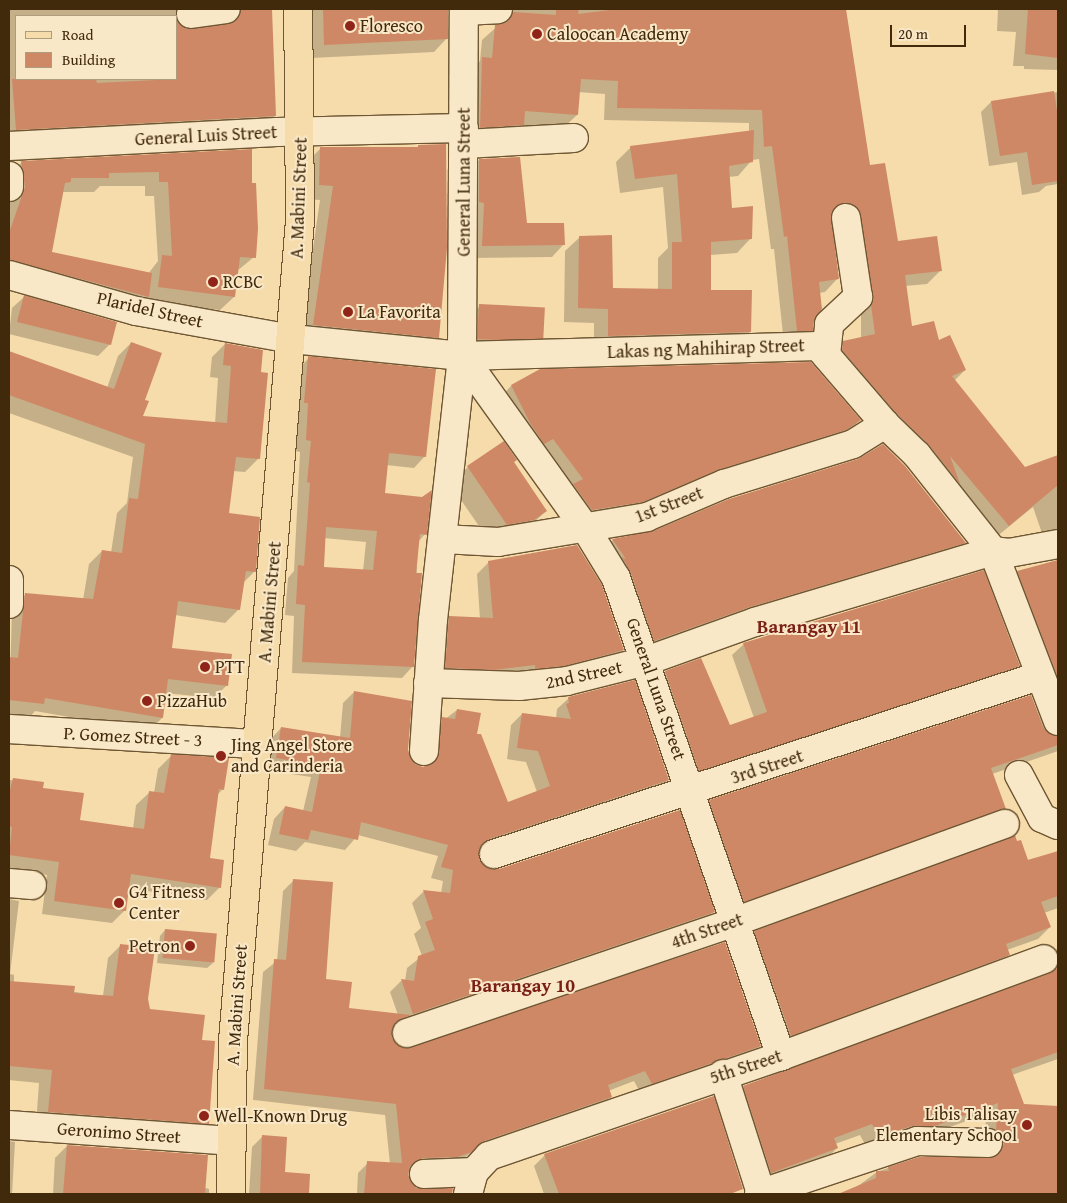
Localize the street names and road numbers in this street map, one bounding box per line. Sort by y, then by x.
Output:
street label: General Luna Street [453,107,475,257]
street label: General Luis Street [134,121,278,151]
street label: A. Mabini Street [286,137,312,259]
street label: Plaridel Street [95,287,205,333]
street label: Lakas ng Mahihirap Street [607,335,805,363]
street label: 1st Street [632,482,706,528]
street label: A. Mabini Street [254,541,286,663]
street label: General Luna Street [622,615,690,763]
street label: 2nd Street [544,656,624,694]
street label: P. Gomez Street - 3 [63,723,203,751]
street label: 3rd Street [728,745,806,789]
street label: 4th Street [668,909,746,953]
street label: A. Mabini Street [222,944,252,1066]
street label: 5th Street [707,1045,785,1089]
street label: Geronimo Street [56,1118,182,1148]

